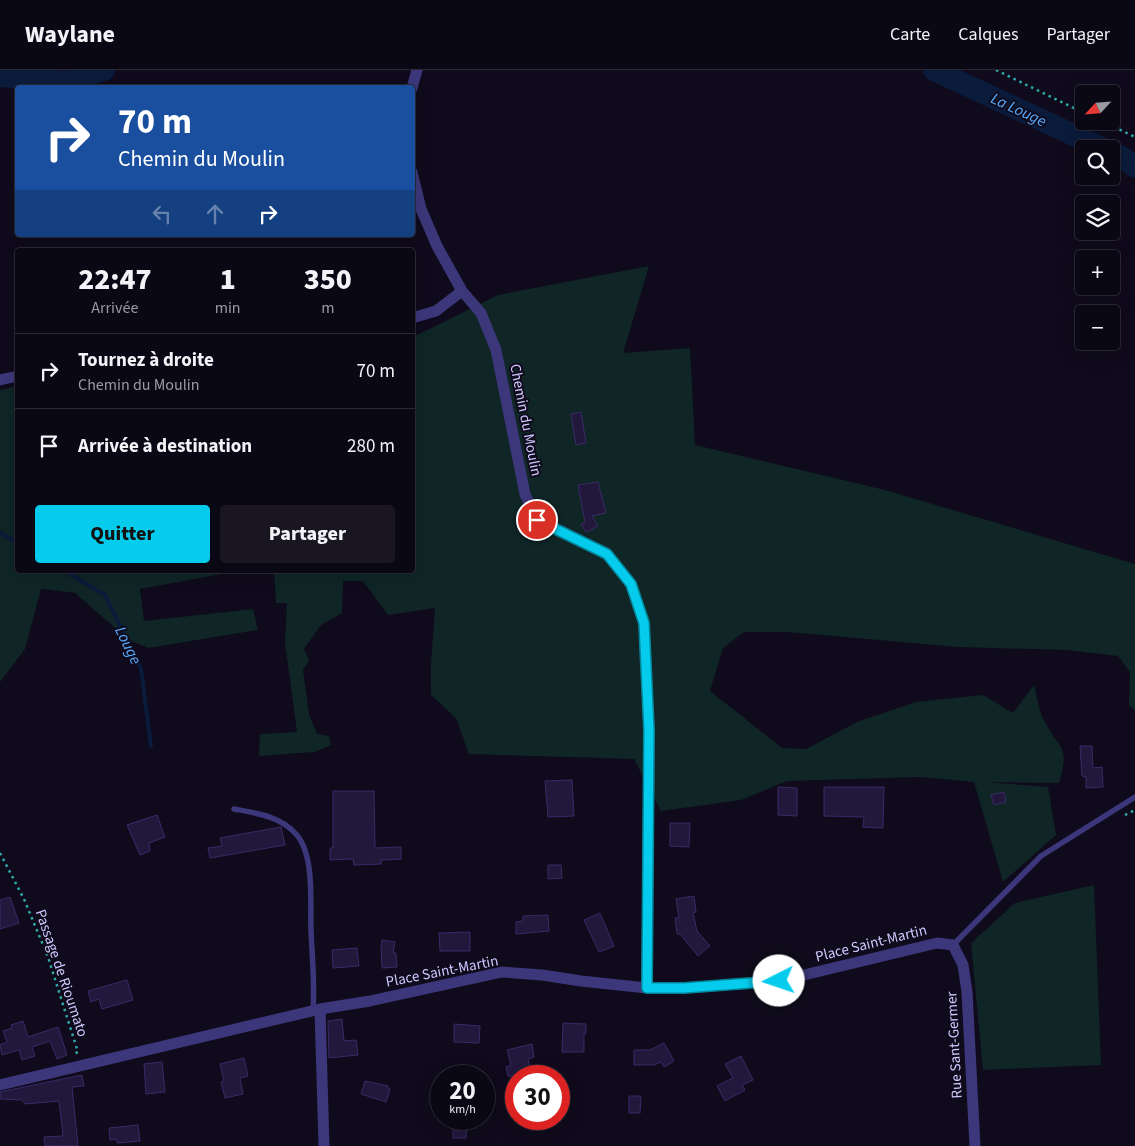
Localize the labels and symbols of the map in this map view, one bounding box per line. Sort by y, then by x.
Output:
north arrow [1075,85,1120,130]
water label: La Louge [987,87,1050,132]
street label: Chemin du Moulin [504,362,547,478]
pin [516,499,558,541]
water label: Louge [109,623,147,668]
street label: Passage de Rioumato [30,907,93,1040]
street label: Place Saint-Martin [813,919,929,967]
street label: Place Saint-Martin [384,950,500,993]
position arrow [752,954,804,1006]
street label: Rue Sant-Germer [941,990,968,1099]
speed limit sign: 30 [505,1065,570,1130]

